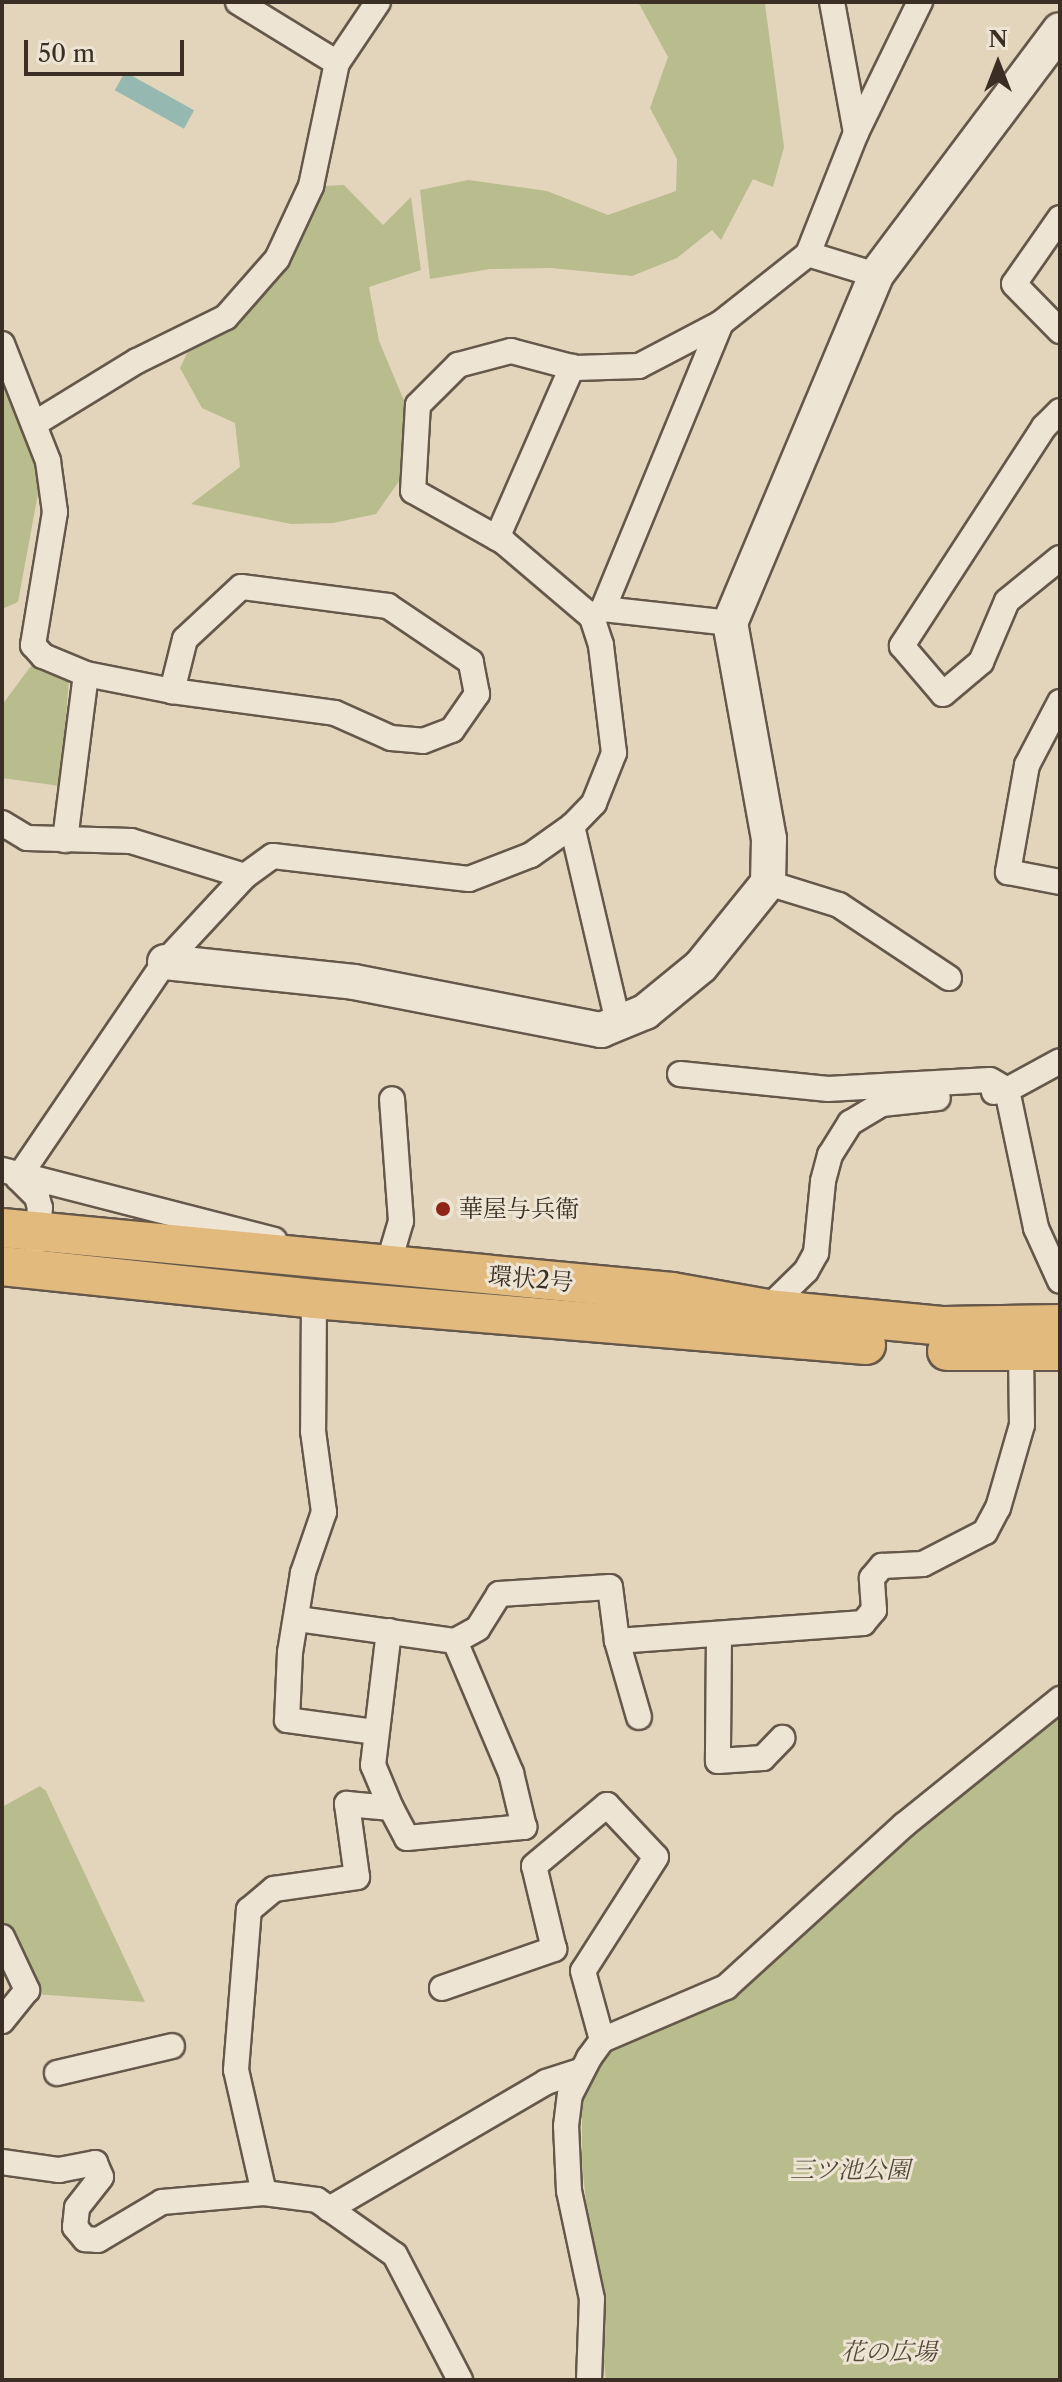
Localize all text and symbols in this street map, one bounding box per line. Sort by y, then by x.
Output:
scale bar [28,24,188,74]
north arrow [958,24,1038,104]
text: N [988,26,1008,53]
text: 50 m [38,39,95,68]
place label: 華屋与兵衛 [459,1195,579,1223]
marker: 華屋与兵衛 [434,1200,452,1218]
street label: 環状2号 [487,1261,575,1297]
park label: 三ツ池公園 [790,2156,910,2184]
park label: 花の広場 [841,2338,937,2366]

